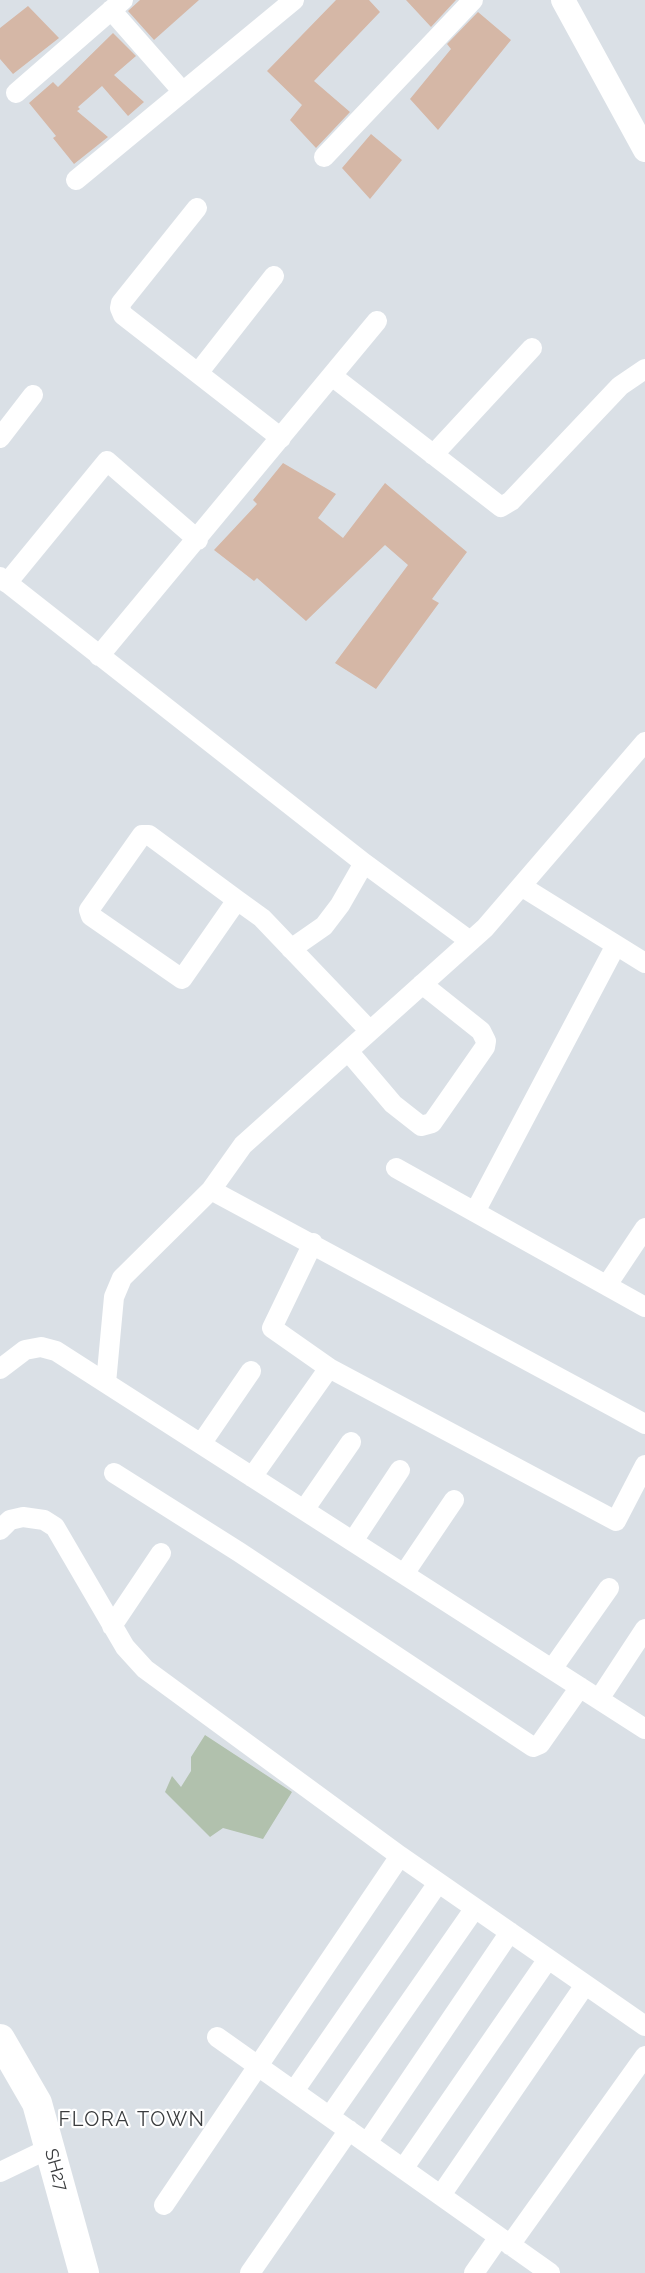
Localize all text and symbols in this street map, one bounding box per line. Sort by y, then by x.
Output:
district label: FLORA TOWN [58,2108,206,2132]
street label: SH27 [40,2146,72,2194]

